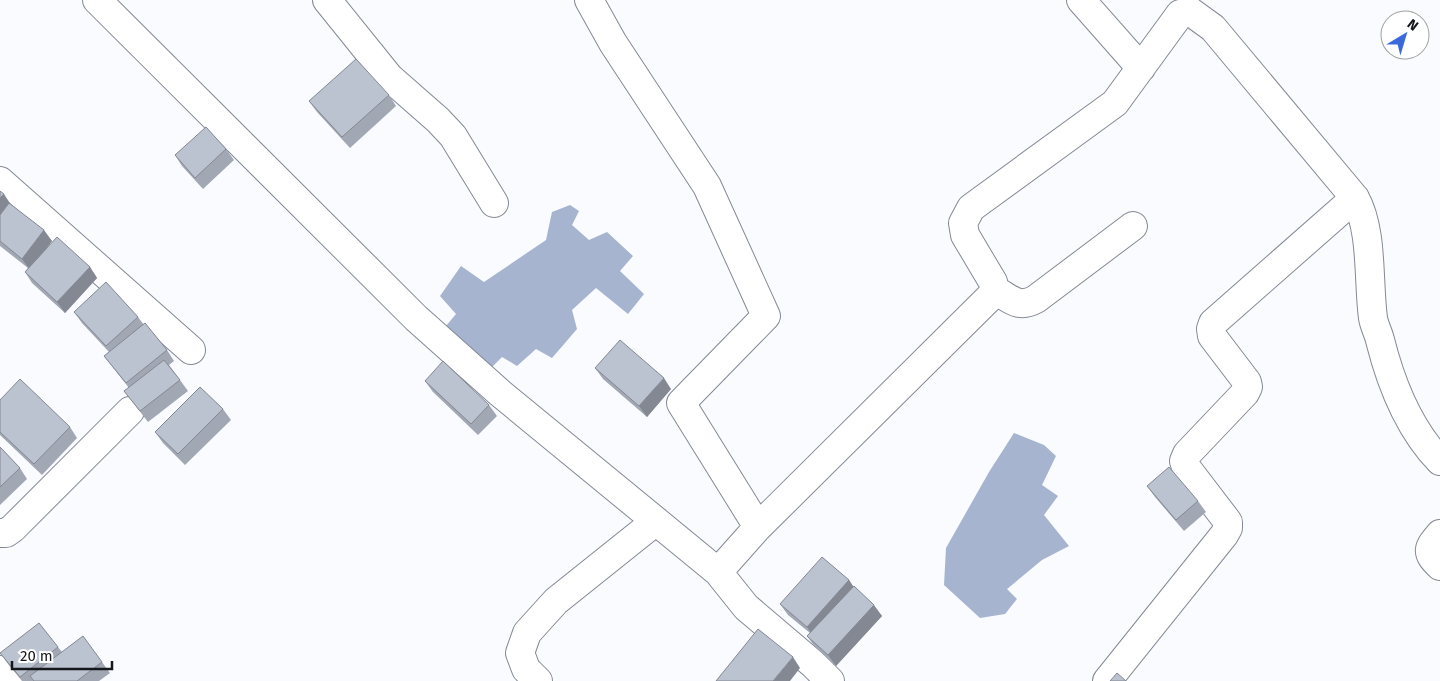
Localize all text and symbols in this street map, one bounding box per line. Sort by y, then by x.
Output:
north arrow [1380,10,1430,60]
text: N [1404,16,1422,35]
scale bar [12,638,112,670]
text: 20 m [20,647,53,665]

